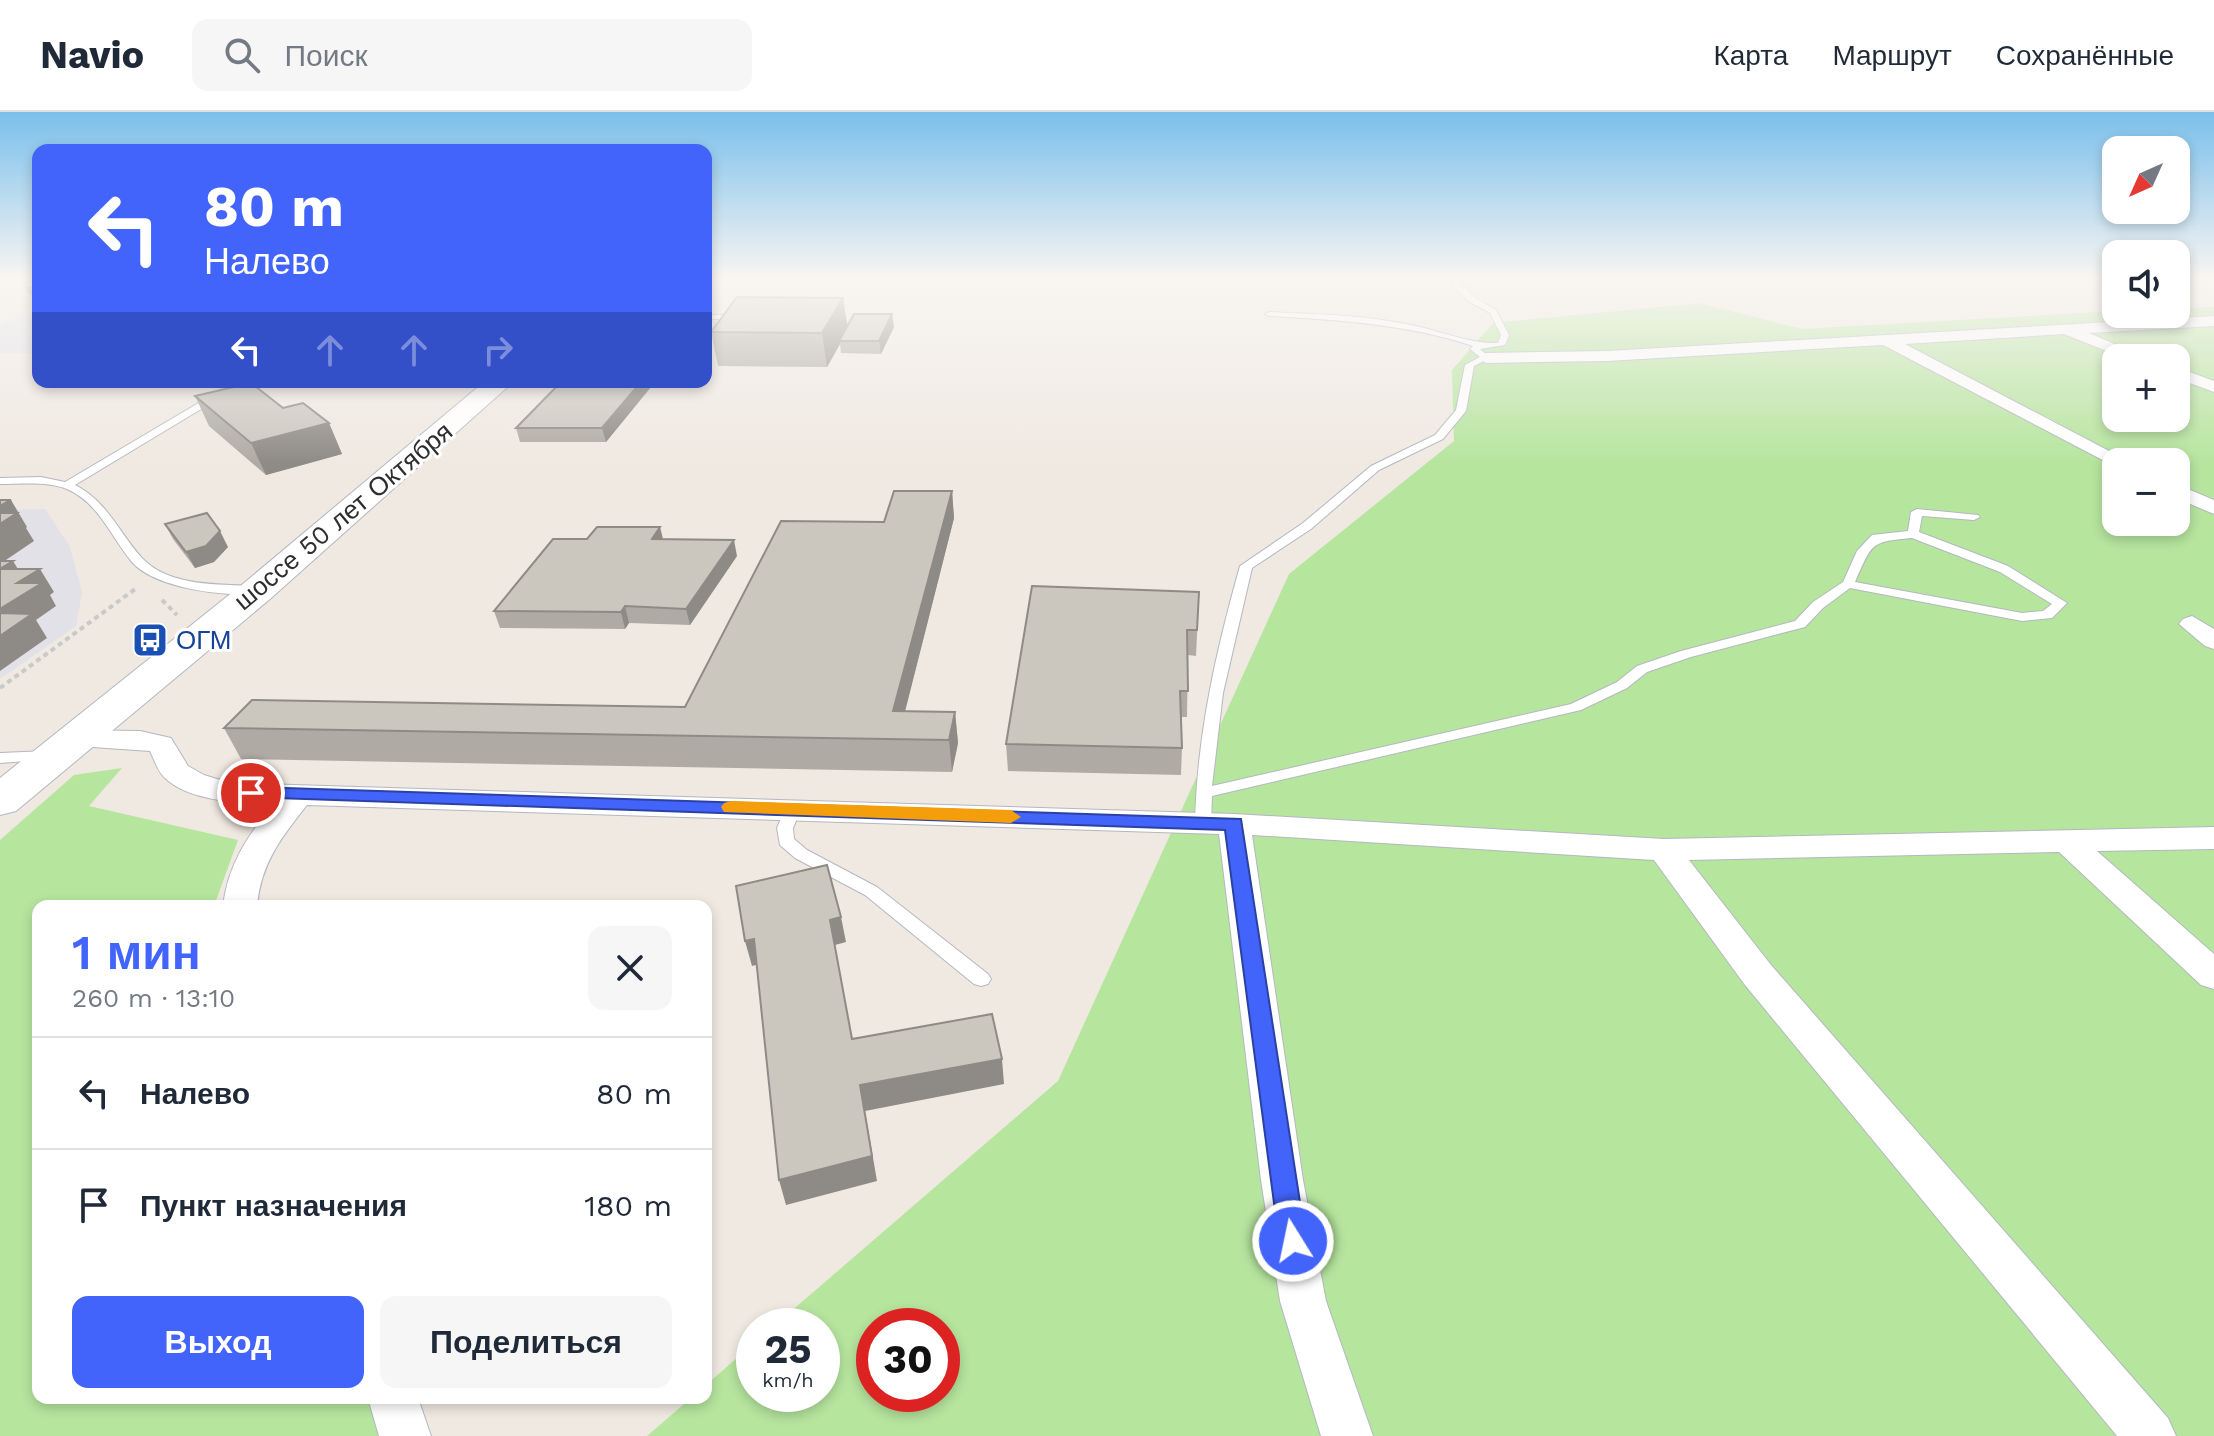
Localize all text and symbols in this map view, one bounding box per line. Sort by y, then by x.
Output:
search box [192,19,752,91]
text: Navio [40,33,144,77]
icon: search [220,33,264,77]
text: Поиск [284,38,368,73]
text: Карта [1713,39,1788,72]
text: Маршрут [1832,39,1952,72]
text: Сохранённые [1996,39,2174,72]
north arrow [2102,136,2190,224]
map controls [2102,136,2190,536]
text: 80 m [204,174,344,240]
icon: left [72,176,176,280]
button: sound [2102,240,2190,328]
text: Налево [204,241,330,283]
icon: left [224,328,268,372]
icon: ahead [308,328,352,372]
icon: ahead [392,328,436,372]
icon: right [476,328,520,372]
button: + [2102,344,2190,432]
street label: шоссе 50 лет Октября [228,416,458,616]
button: − [2102,448,2190,536]
bus stop icon: ОГМ [131,621,169,659]
place label: ОГМ [176,625,231,655]
pin [217,759,285,827]
icon: arrive [229,771,273,815]
text: 1 мин [72,924,201,981]
button: close [588,926,672,1010]
text: 260 m · 13:10 [72,983,235,1013]
icon: left [72,1071,116,1115]
text: Налево [140,1076,250,1111]
text: 80 m [596,1076,672,1111]
icon: arrive [72,1183,116,1227]
text: Пункт назначения [140,1188,407,1223]
text: 180 m [584,1188,672,1223]
position arrow [1251,1199,1335,1283]
button: Выход [72,1296,364,1388]
button: Поделиться [380,1296,672,1388]
speed limit sign: 30 [856,1308,960,1412]
text: 25 [764,1326,812,1373]
text: km/h [762,1368,814,1392]

